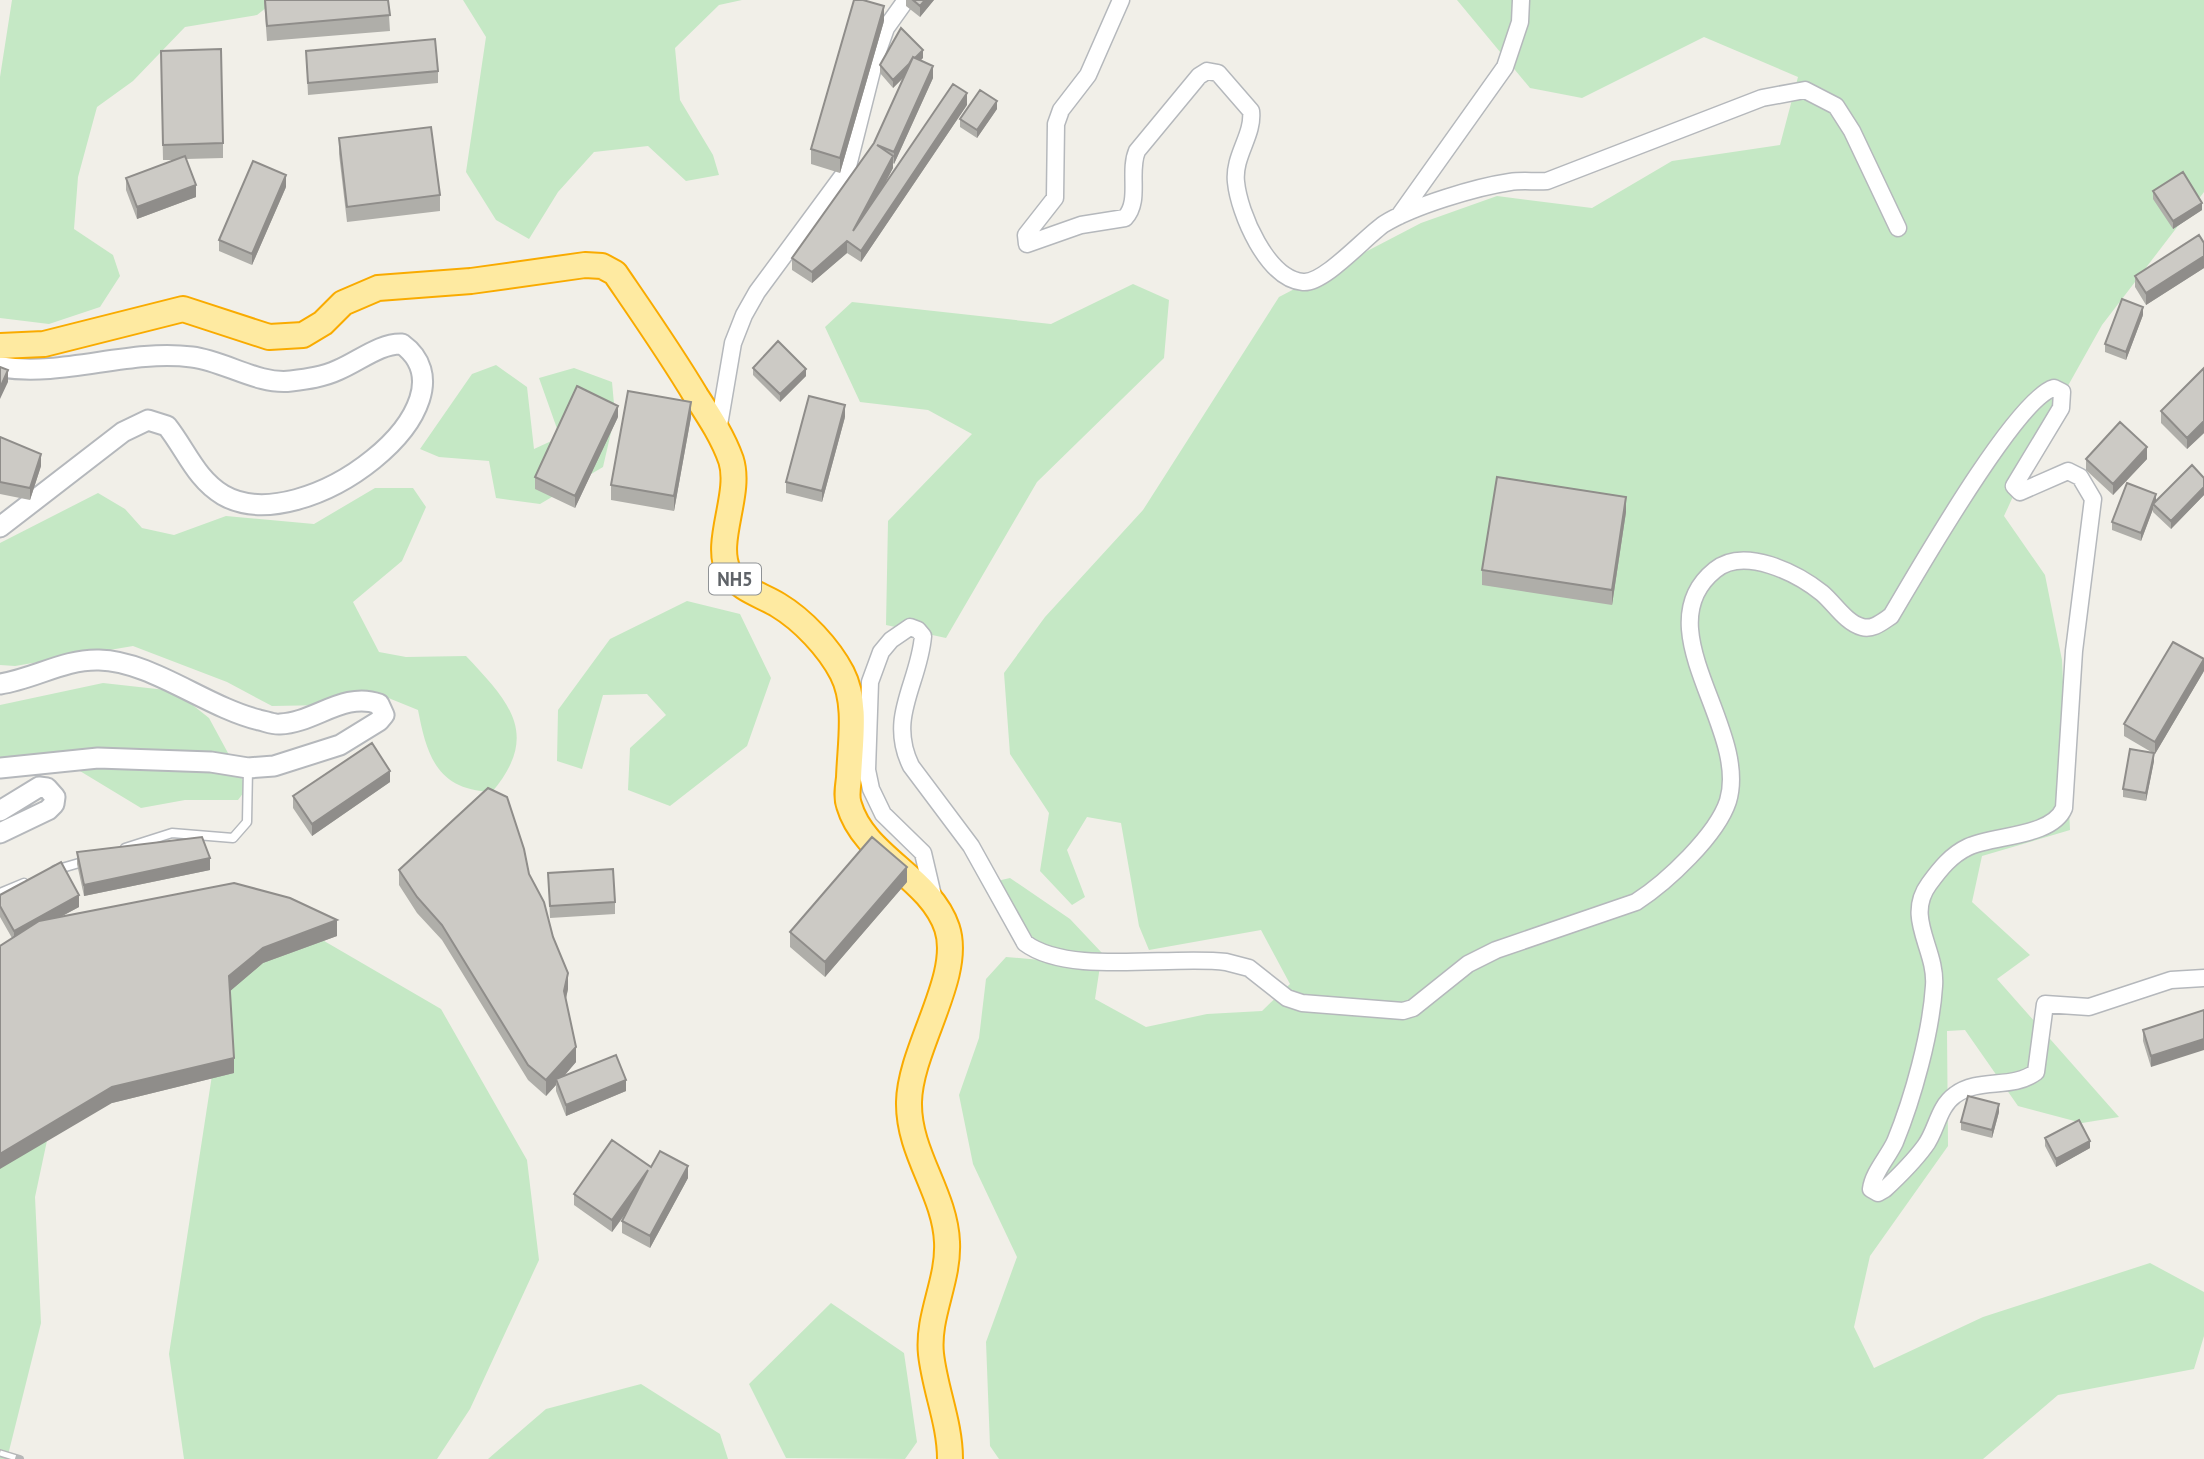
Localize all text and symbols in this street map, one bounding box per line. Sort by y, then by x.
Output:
road number: NH5 [709,564,761,594]

